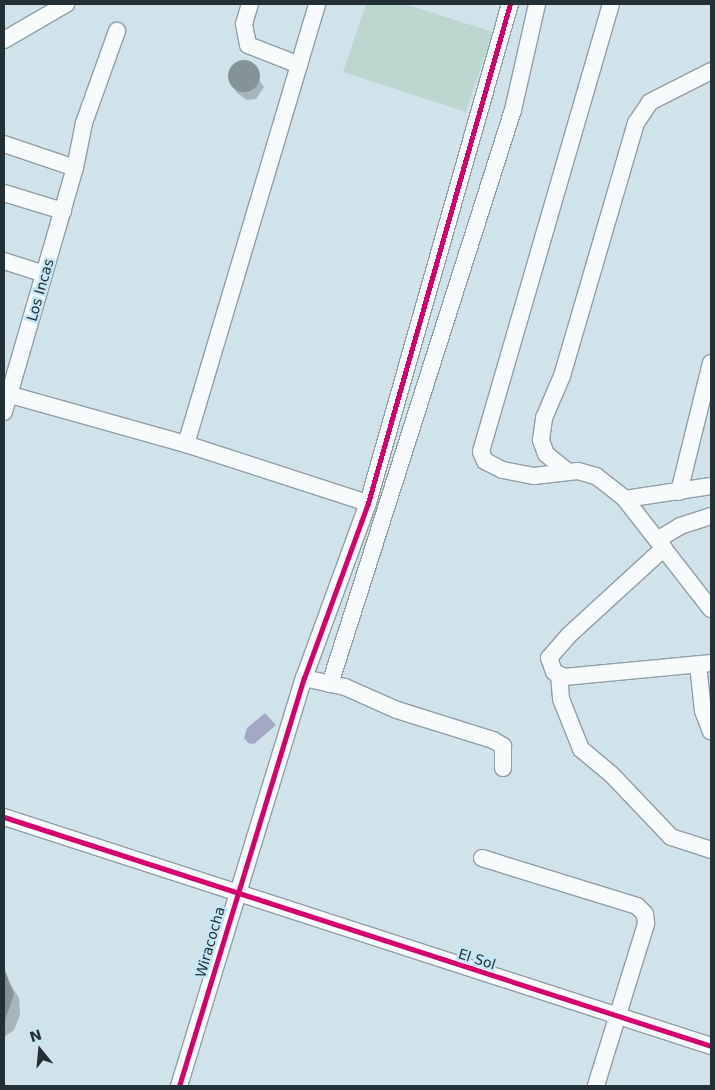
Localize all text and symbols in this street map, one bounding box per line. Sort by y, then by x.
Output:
street label: Los Incas [23,257,57,323]
street label: Wiracocha [192,905,228,979]
street label: El Sol [456,945,498,973]
north arrow [15,1025,65,1075]
text: N [28,1026,44,1045]

